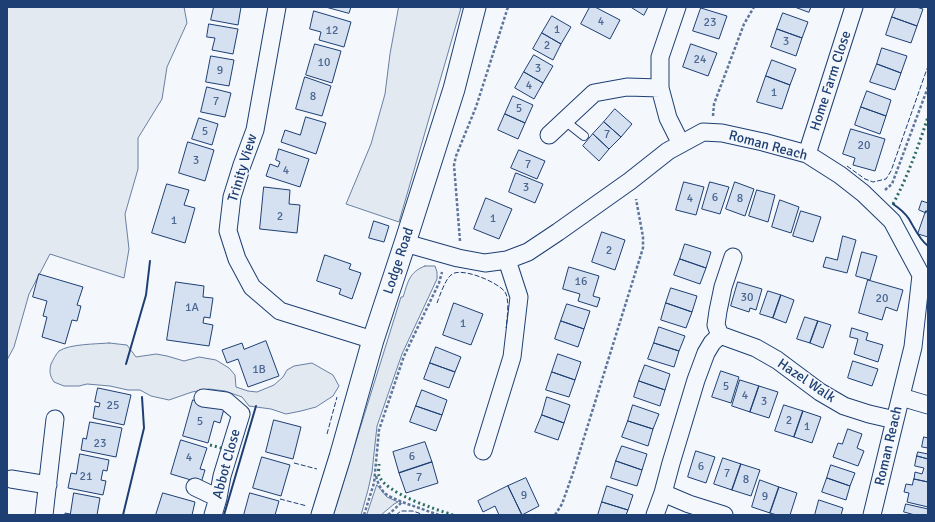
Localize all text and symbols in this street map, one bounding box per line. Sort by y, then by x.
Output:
house number: 4 [598,15,604,29]
house number: 23 [704,16,716,30]
house number: 1 [554,23,560,37]
house number: 12 [326,24,338,38]
street label: Home Farm Close [807,29,855,133]
house number: 3 [783,35,789,49]
house number: 2 [544,39,550,53]
house number: 24 [694,53,706,67]
house number: 10 [318,56,330,70]
house number: 3 [535,62,541,76]
house number: 9 [217,64,223,78]
house number: 4 [526,79,532,93]
house number: 1 [771,86,777,100]
house number: 8 [310,90,316,104]
house number: 7 [213,95,219,109]
house number: 5 [516,102,522,116]
house number: 5 [202,125,208,139]
street label: Roman Reach [727,127,809,165]
house number: 7 [604,128,610,142]
street label: Trinity View [225,132,261,204]
house number: 20 [858,139,870,153]
house number: 3 [193,154,199,168]
house number: 7 [525,158,531,172]
house number: 4 [283,164,289,178]
house number: 3 [523,181,529,195]
house number: 6 [712,191,718,205]
house number: 4 [687,192,693,206]
house number: 8 [737,192,743,206]
house number: 2 [277,210,283,224]
house number: 1 [490,212,496,226]
house number: 1 [171,214,177,228]
street label: Lodge Road [380,226,418,296]
house number: 2 [606,244,612,258]
house number: 16 [575,275,587,289]
house number: 30 [741,291,753,305]
house number: 20 [876,292,888,306]
house number: 1A [185,301,199,315]
house number: 1 [460,317,466,331]
street label: Hazel Walk [774,355,838,407]
house number: 1B [252,363,266,377]
house number: 5 [723,380,729,394]
house number: 4 [742,389,748,403]
house number: 3 [761,395,767,409]
house number: 25 [107,399,119,413]
street label: Roman Reach [872,405,906,487]
house number: 2 [786,414,792,428]
house number: 5 [197,415,203,429]
house number: 1 [804,420,810,434]
street label: Abbot Close [210,427,244,501]
house number: 23 [94,437,106,451]
house number: 6 [409,450,415,464]
house number: 4 [186,451,192,465]
house number: 6 [698,460,704,474]
house number: 7 [724,467,730,481]
house number: 21 [80,470,92,484]
house number: 7 [416,471,422,485]
house number: 8 [743,473,749,487]
house number: 9 [521,489,527,503]
house number: 9 [762,490,768,504]

